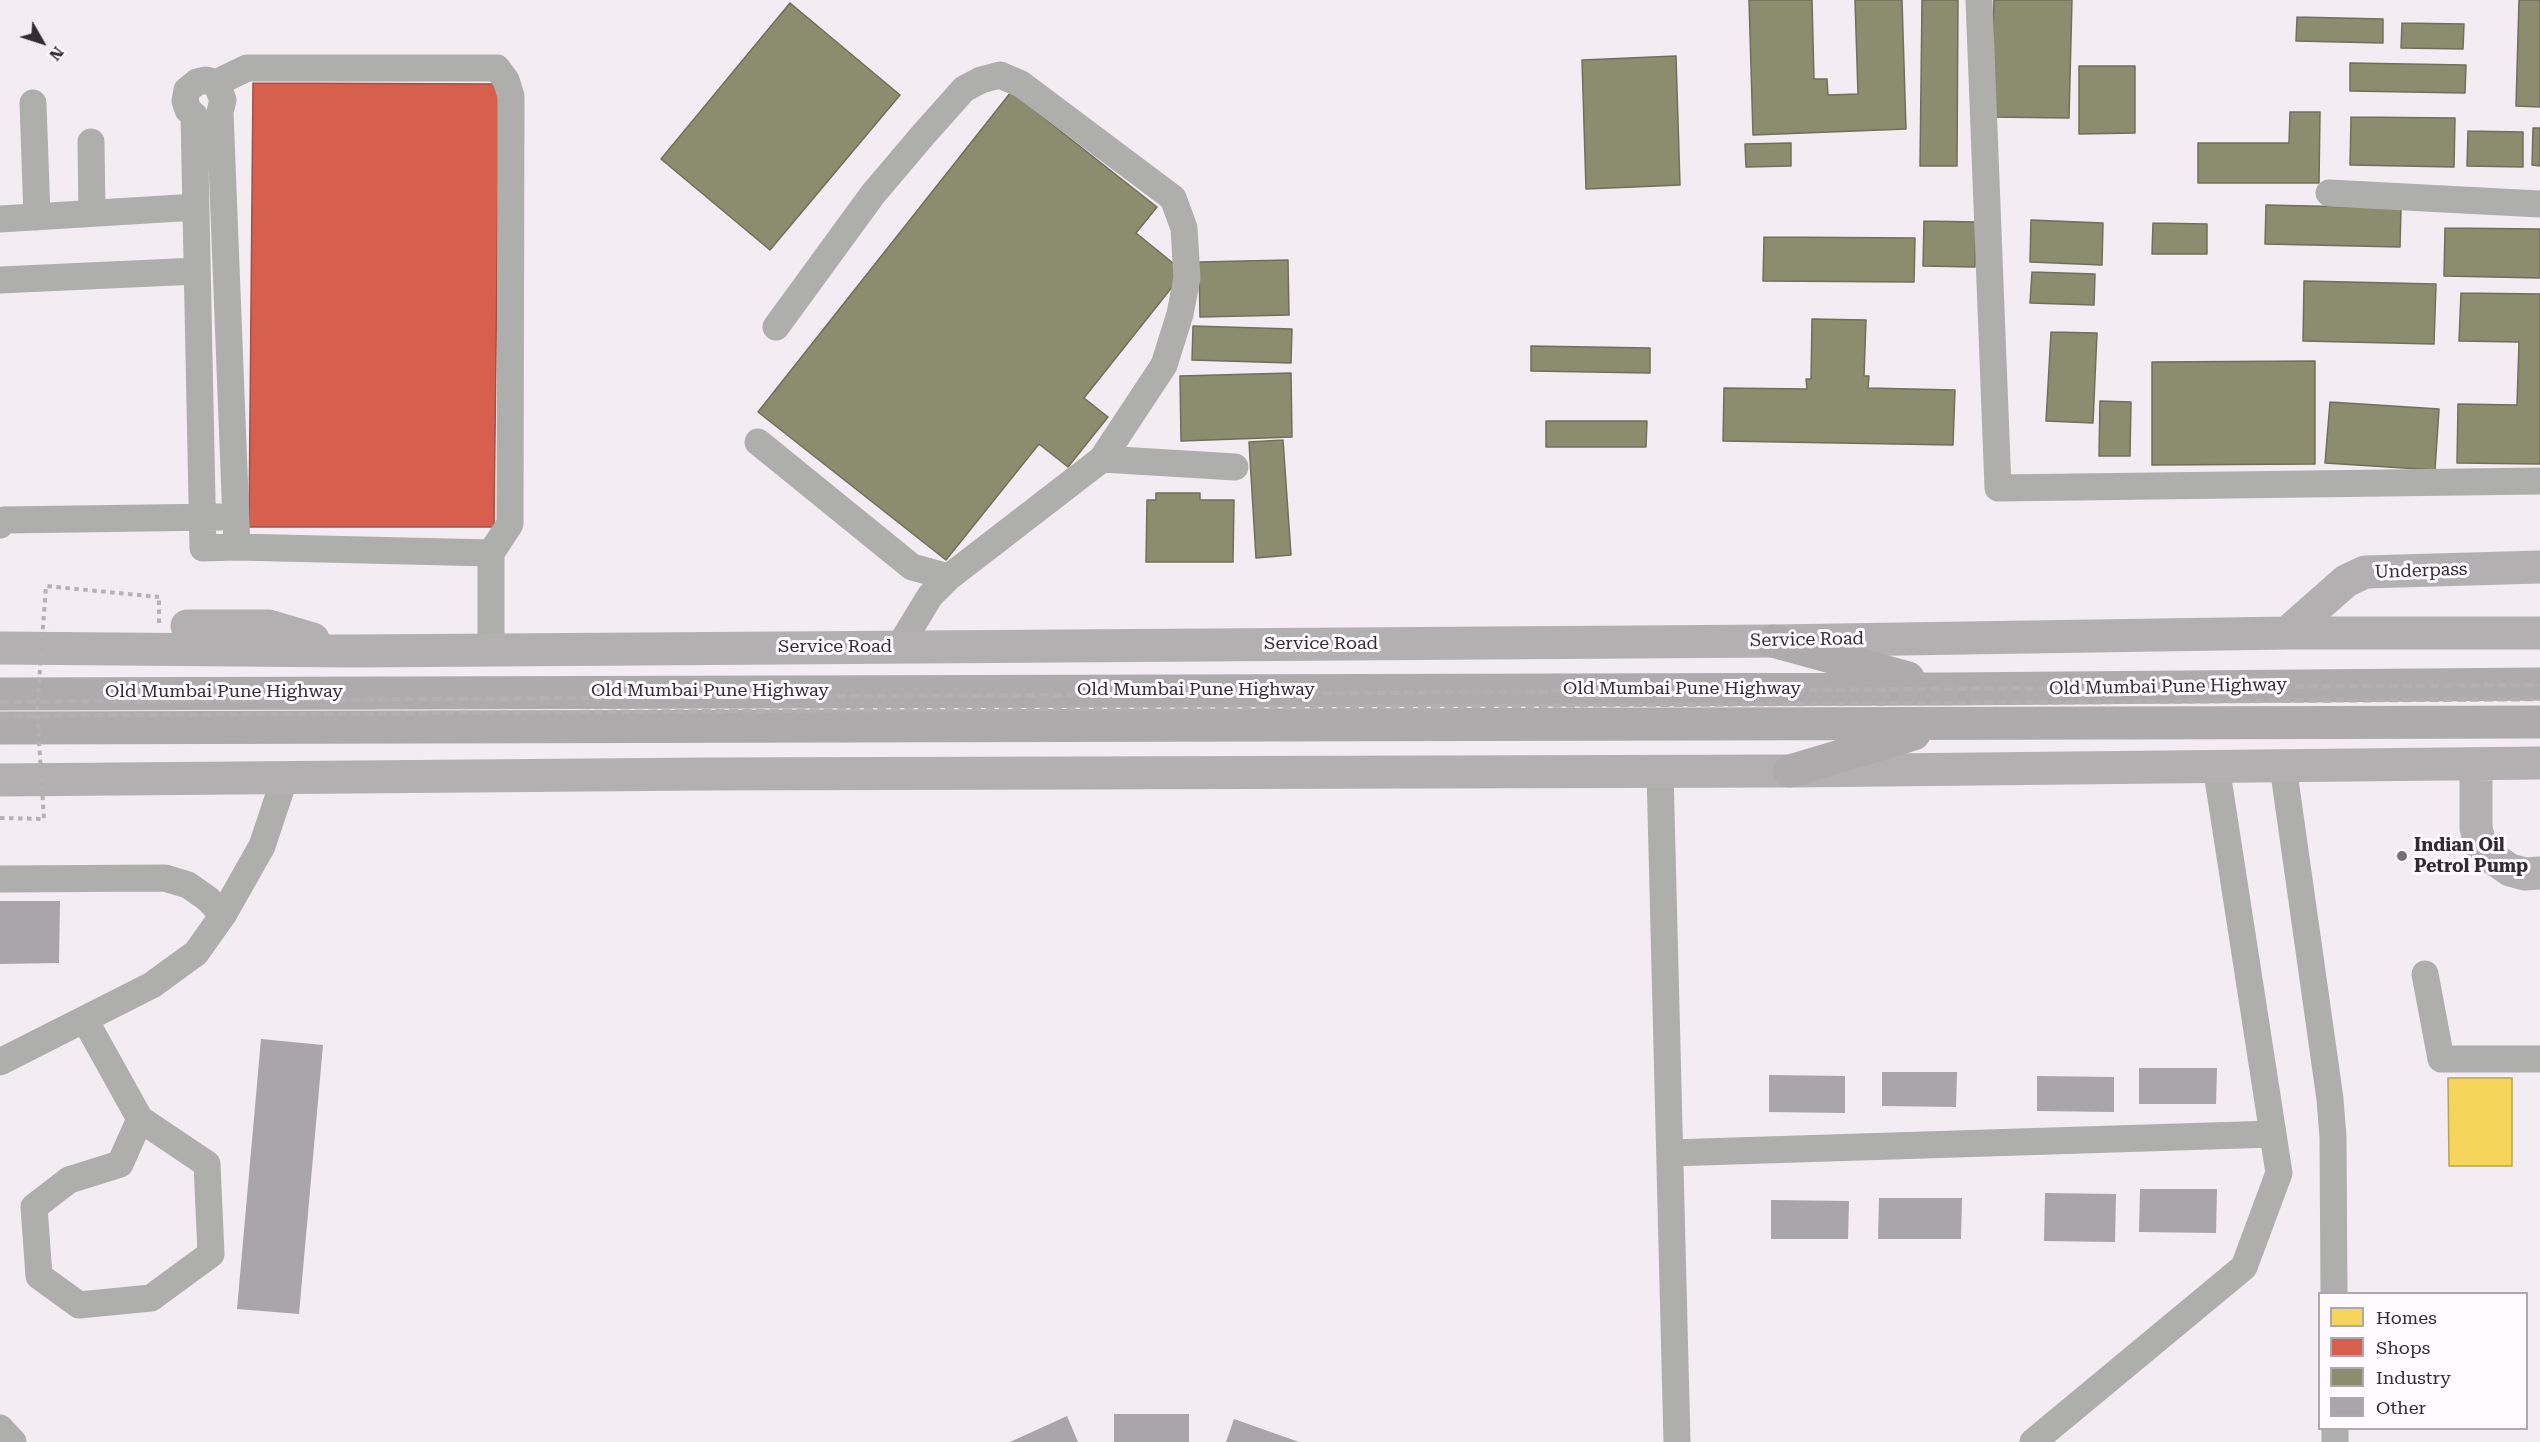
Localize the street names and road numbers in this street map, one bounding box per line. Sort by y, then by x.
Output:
street label: Underpass [2374,559,2468,583]
street label: Service Road [1750,628,1864,652]
street label: Service Road [1264,633,1378,655]
street label: Service Road [778,636,892,658]
street label: Old Mumbai Pune Highway [2049,674,2287,700]
street label: Old Mumbai Pune Highway [1563,678,1801,700]
street label: Old Mumbai Pune Highway [1077,679,1315,701]
street label: Old Mumbai Pune Highway [591,680,829,702]
street label: Old Mumbai Pune Highway [105,681,343,703]

